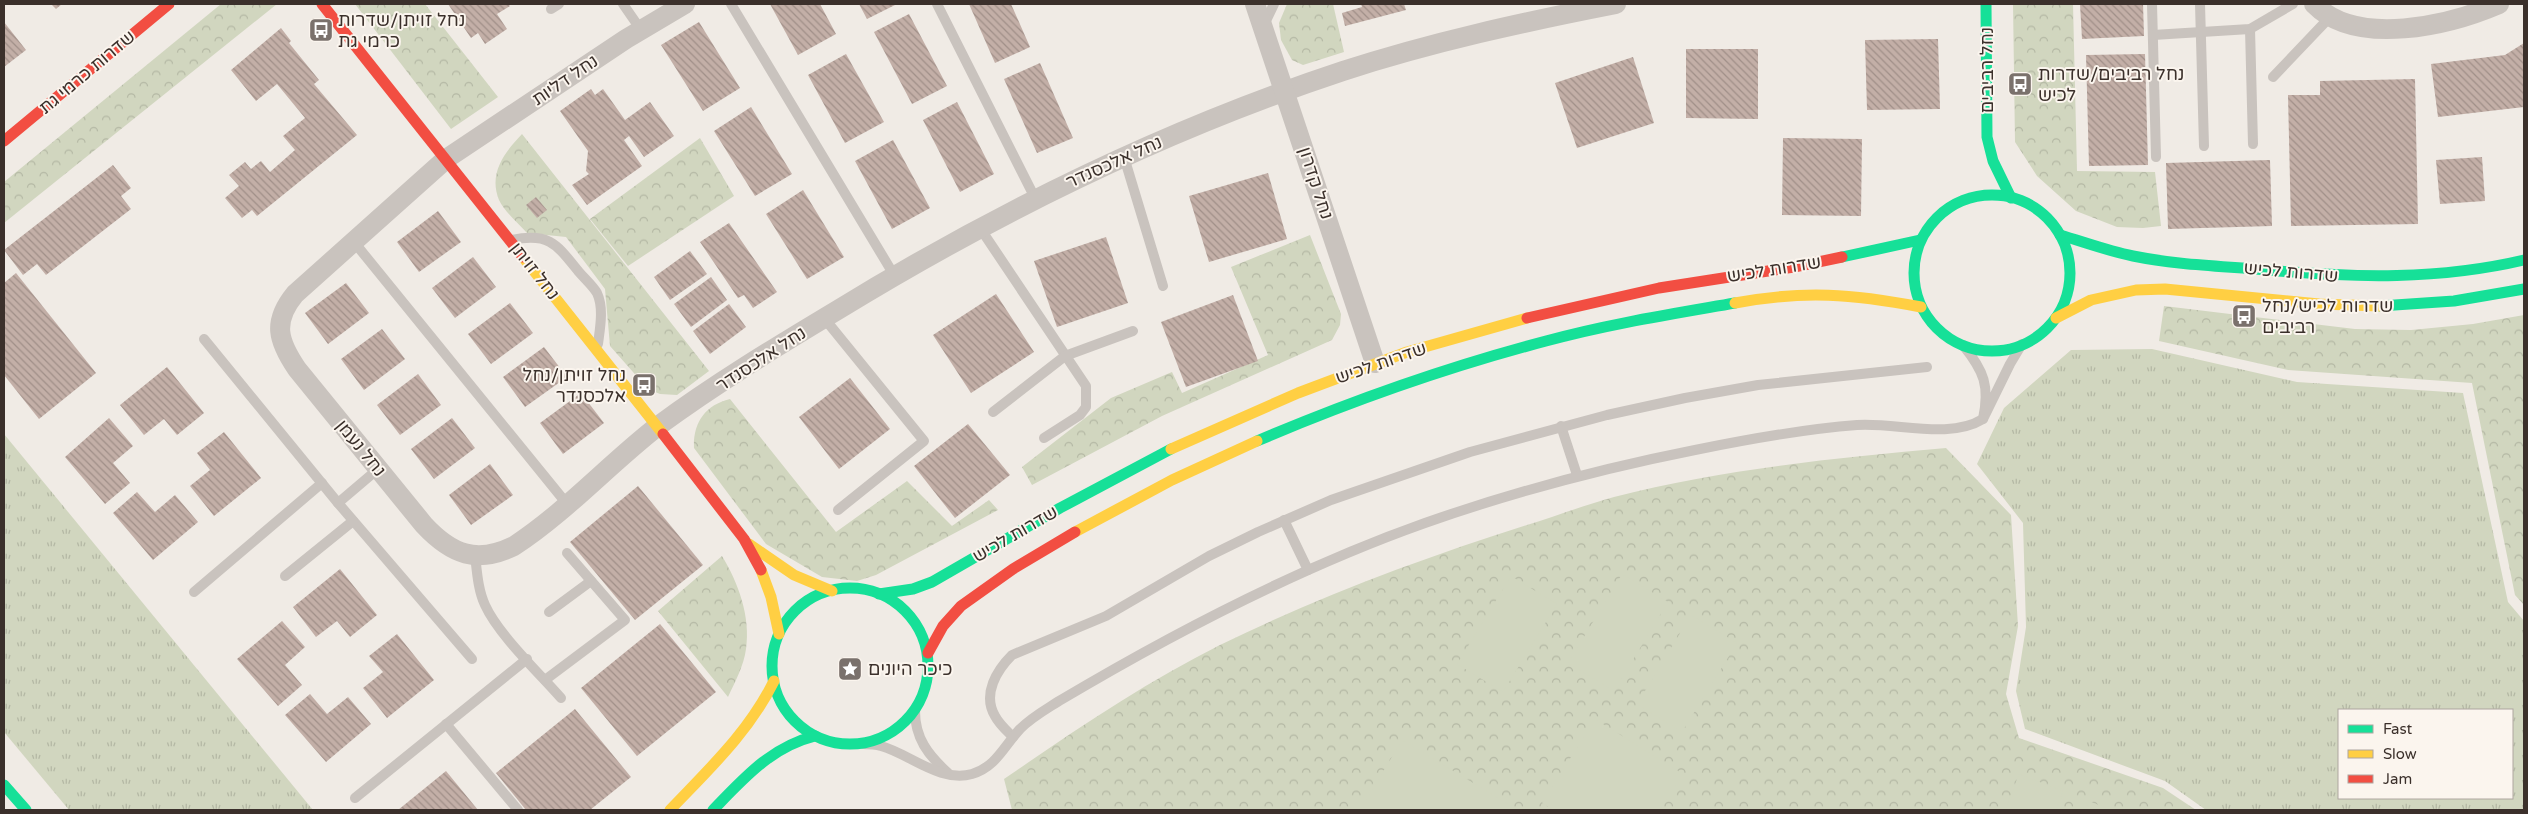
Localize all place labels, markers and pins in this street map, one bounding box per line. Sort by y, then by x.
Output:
place label: נחל זויתן/שדרות כרמי גת [338,9,465,52]
bus stop icon: נחל זויתן/שדרות כרמי גת [308,17,334,43]
place label: נחל רביבים/שדרות לכיש [2038,63,2184,106]
bus stop icon: נחל רביבים/שדרות לכיש [2007,71,2033,97]
place label: שדרות לכיש/נחל רביבים [2262,295,2393,338]
bus stop icon: שדרות לכיש/נחל רביבים [2231,303,2257,329]
place label: נחל זויתן/נחל אלכסנדר [523,364,626,407]
bus stop icon: נחל זויתן/נחל אלכסנדר [631,372,657,398]
place icon: כיכר היונים [837,656,863,682]
place label: כיכר היונים [868,658,952,680]

